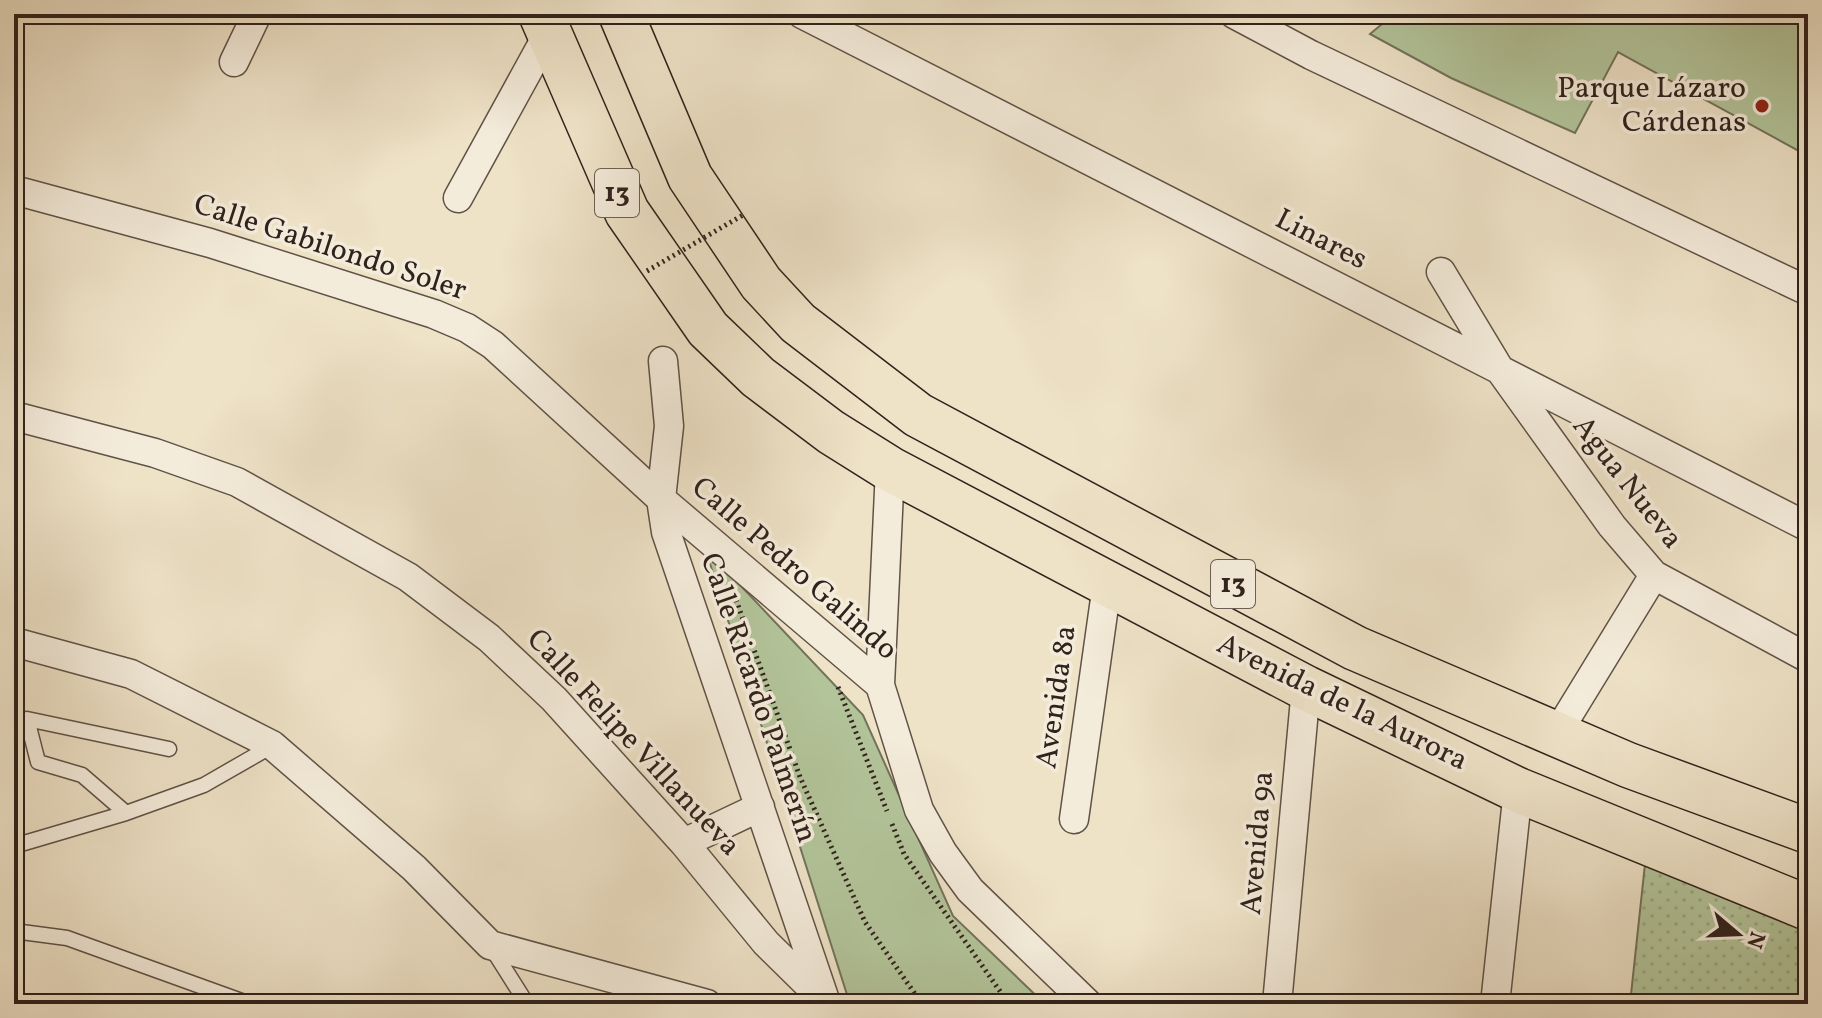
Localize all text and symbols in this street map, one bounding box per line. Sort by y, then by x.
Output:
place label: Parque Lázaro Cárdenas [1557,68,1746,144]
marker: Parque Lázaro Cárdenas [1753,97,1771,115]
road number: 13 [595,169,639,217]
street label: Calle Gabilondo Soler [188,184,472,312]
street label: Linares [1268,199,1374,281]
street label: Agua Nueva [1562,408,1692,558]
street label: Calle Pedro Galindo [682,468,906,670]
street label: Calle Ricardo Palmerín [689,548,827,848]
road number: 13 [1211,560,1255,608]
street label: Calle Felipe Villanueva [516,620,750,866]
street label: Avenida 8a [1026,623,1088,771]
street label: Avenida de la Aurora [1209,624,1475,782]
street label: Avenida 9a [1231,769,1285,917]
north arrow [1698,894,1778,974]
text: N [1737,927,1772,952]

